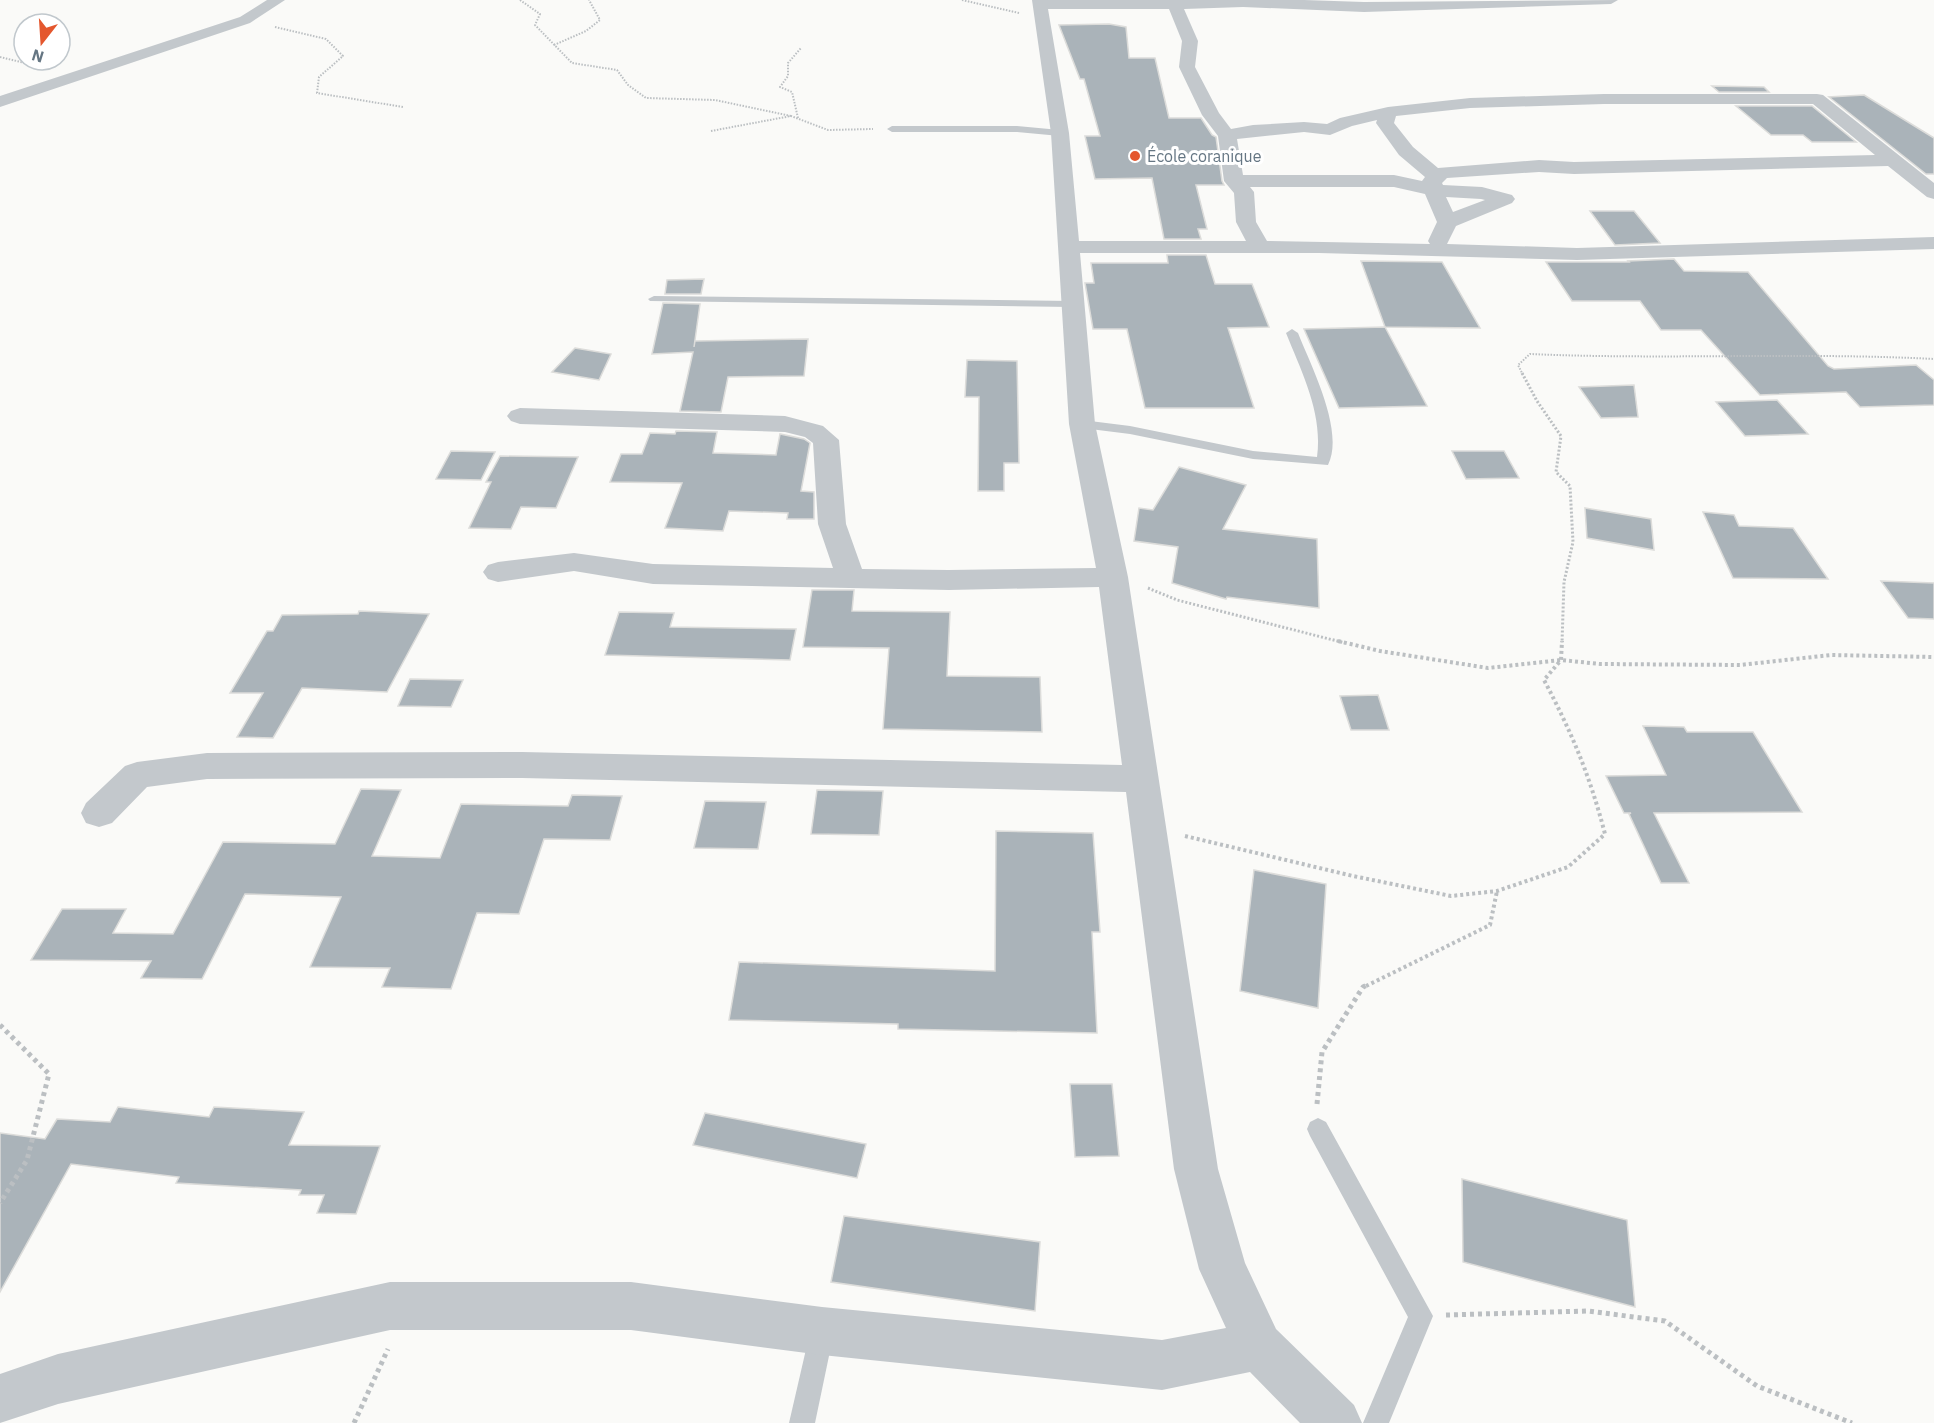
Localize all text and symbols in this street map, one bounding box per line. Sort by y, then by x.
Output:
north arrow [12,12,72,72]
text: N [29,45,46,68]
place label: École coranique [1147,145,1262,166]
marker: École coranique [1128,149,1142,163]

